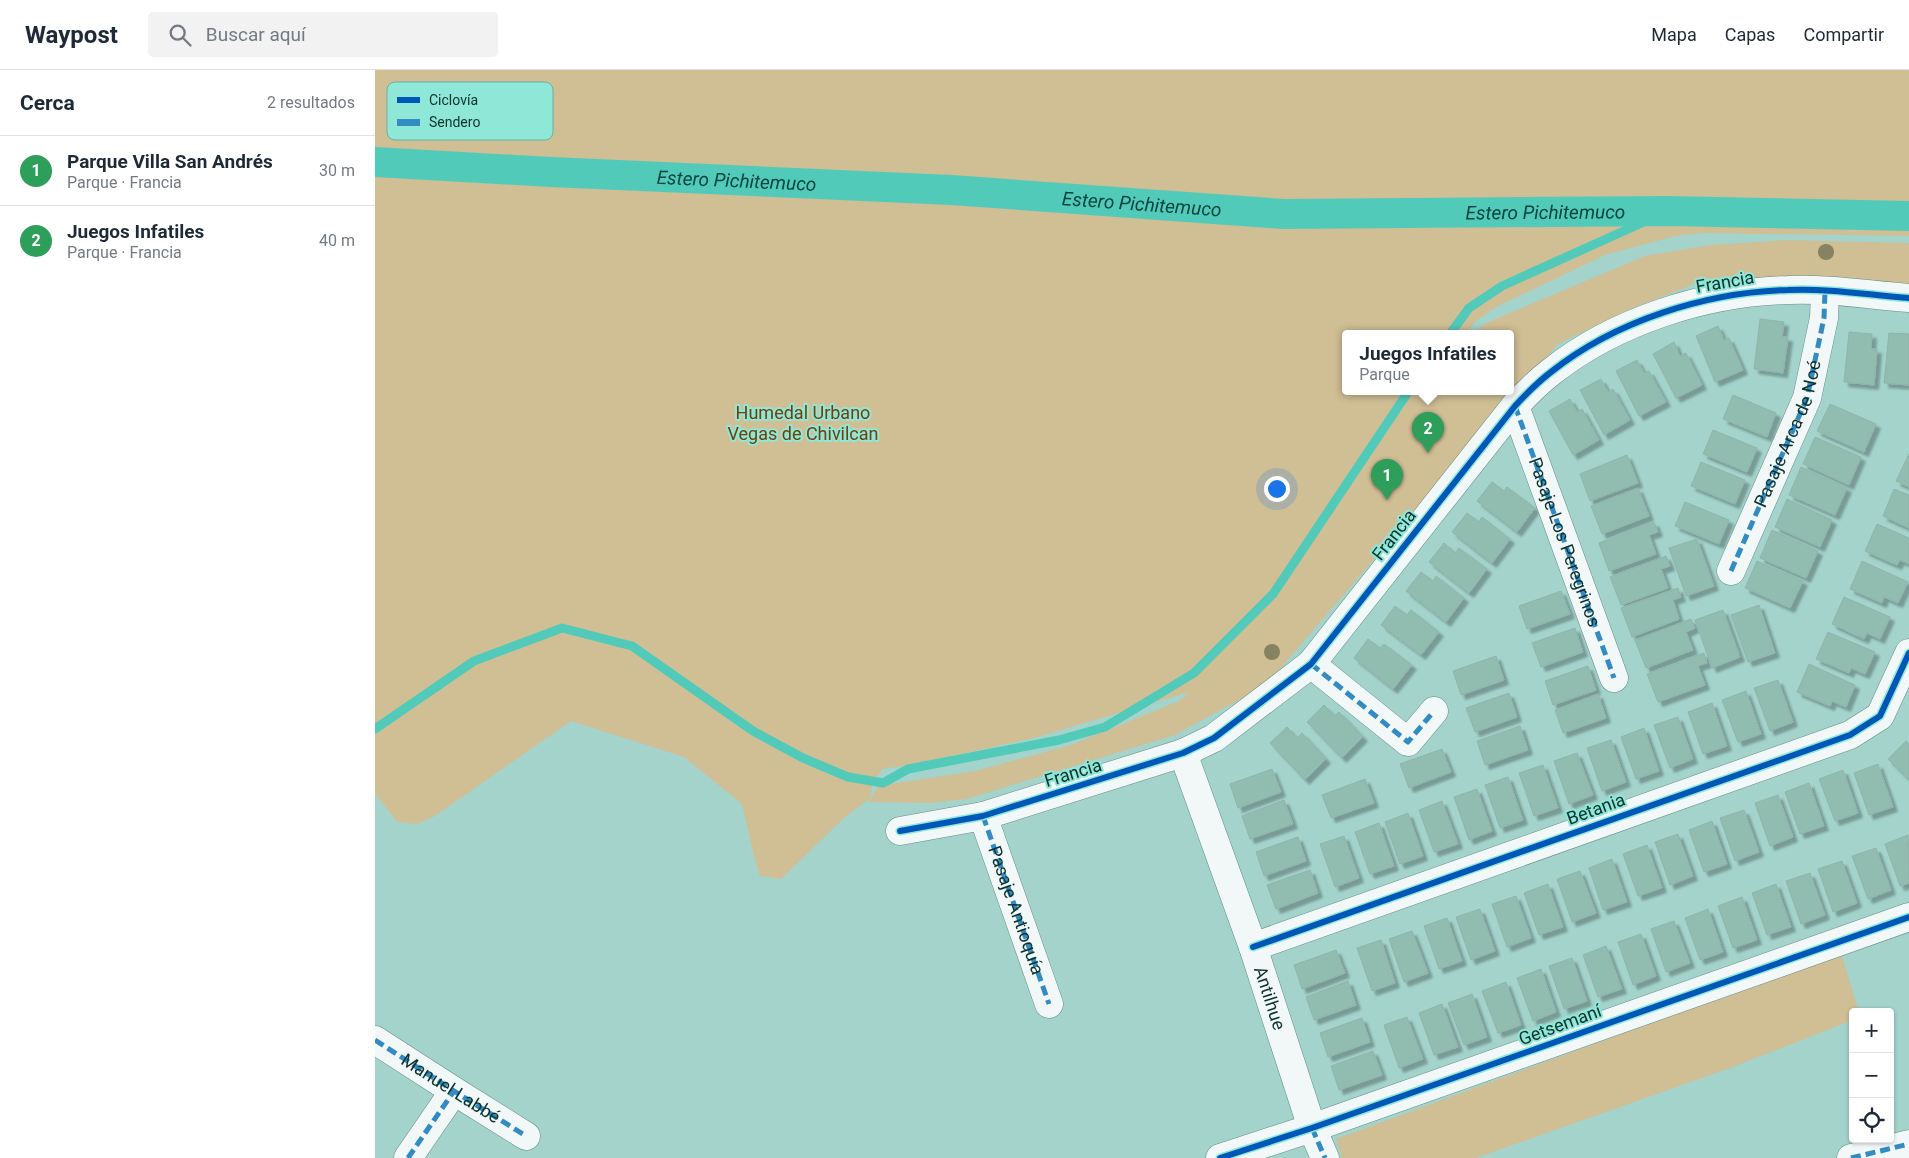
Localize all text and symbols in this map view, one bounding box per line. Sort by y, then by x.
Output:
search box [148,12,498,57]
text: Waypost [25,21,118,49]
icon: search [166,21,194,49]
text: Buscar aquí [206,23,306,46]
text: Mapa [1651,24,1697,45]
text: Capas [1725,24,1775,45]
text: Compartir [1803,24,1884,45]
legend [387,82,553,140]
text: Cerca [20,91,75,115]
text: Ciclovía [429,92,478,108]
text: 2 resultados [267,93,355,112]
text: Sendero [429,114,480,130]
text: Parque Villa San Andrés [67,150,273,173]
text: 1 [31,161,41,180]
text: 30 m [319,161,355,180]
water label: Estero Pichitemuco [656,166,817,196]
text: Parque · Francia [67,173,182,192]
water label: Estero Pichitemuco [1061,187,1222,221]
water label: Estero Pichitemuco [1465,200,1625,225]
text: Juegos Infatiles [67,220,204,243]
text: 2 [31,231,41,250]
text: 40 m [319,231,355,250]
text: Parque · Francia [67,243,182,262]
street label: Francia [1694,266,1756,297]
popup [1342,330,1514,395]
text: Juegos Infatiles [1359,342,1497,365]
street label: Pasaje Arca de Noé [1749,358,1825,510]
text: Parque [1359,365,1410,384]
park label: Humedal Urbano Vegas de Chivilcan [727,402,879,444]
pin: 2 [1412,412,1444,453]
street label: Pasaje Los Peregrinos [1525,455,1605,630]
pin: 1 [1371,459,1403,500]
your location [1264,476,1290,502]
street label: Francia [1367,505,1420,564]
street label: Francia [1042,754,1104,791]
street label: Betania [1564,788,1628,829]
street label: Pasaje Antioquía [984,843,1049,977]
street label: Antilhue [1250,963,1290,1032]
street label: Getsemaní [1516,1000,1605,1049]
map controls [1849,1008,1894,1143]
button: + [1849,1008,1894,1053]
street label: Manuel Labbé [398,1049,504,1127]
button: − [1849,1053,1894,1098]
button: locate [1849,1098,1894,1143]

